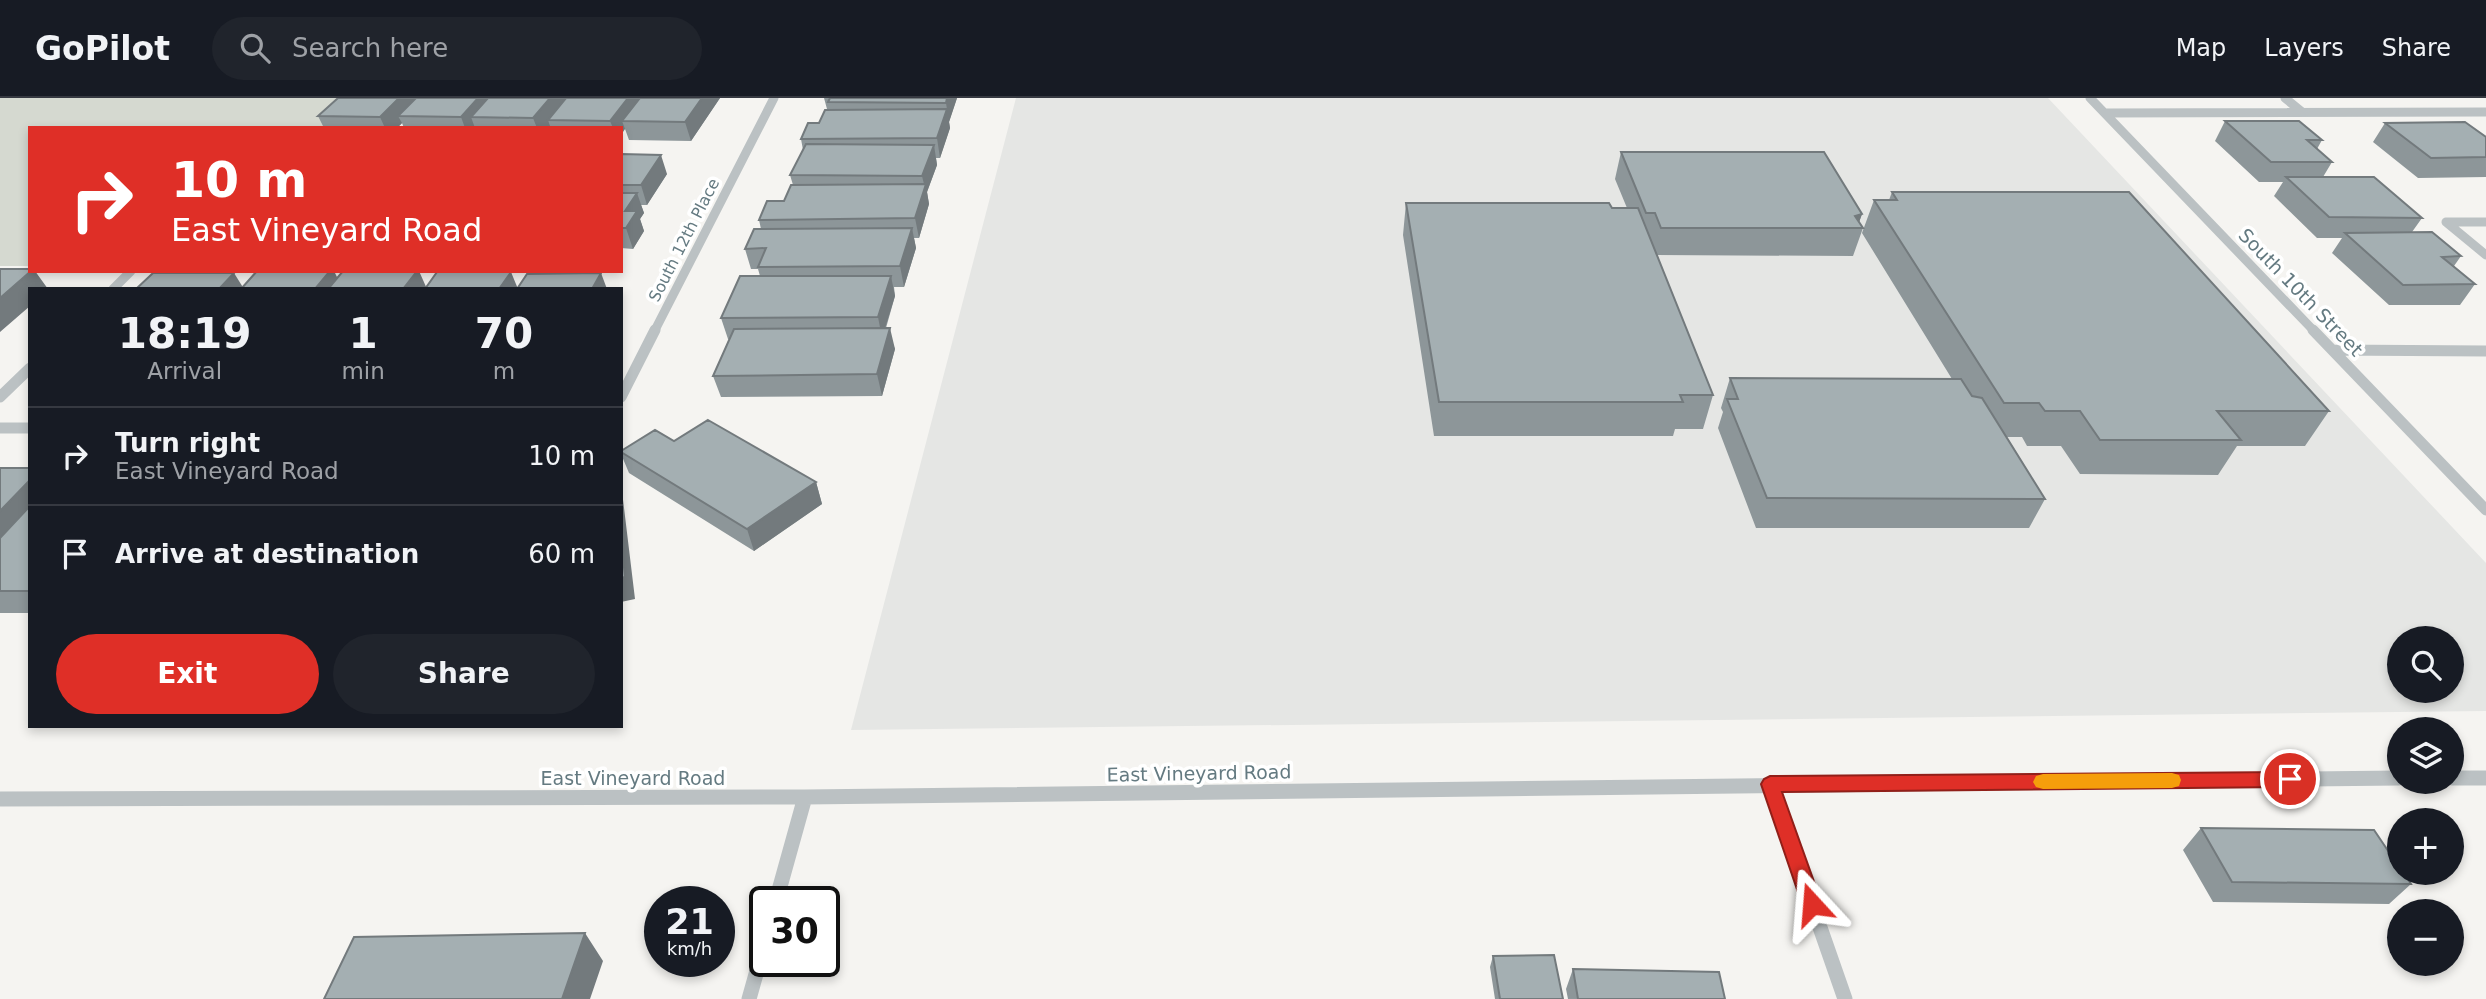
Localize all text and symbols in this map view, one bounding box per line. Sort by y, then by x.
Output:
search box [212,17,702,80]
text: GoPilot [35,29,170,68]
icon: search [236,29,274,67]
text: Search here [292,33,448,63]
text: Map [2176,34,2226,62]
text: Layers [2264,34,2344,62]
text: Share [2382,34,2451,62]
text: 10 m [171,152,307,209]
icon: right [56,154,147,245]
street label: South 12th Place [645,175,723,305]
text: East Vineyard Road [171,211,482,249]
street label: South 10th Street [2234,224,2368,360]
text: 18:19 [118,309,252,358]
text: 1 [348,309,378,358]
text: 70 [475,309,533,358]
text: Arrival [147,358,222,384]
text: min [341,358,385,384]
text: m [493,358,515,384]
text: Turn right [115,428,260,458]
icon: right [56,437,94,475]
text: 10 m [528,441,595,471]
text: East Vineyard Road [115,458,339,484]
icon: arrive [56,535,94,573]
text: Arrive at destination [115,539,419,569]
text: 60 m [528,539,595,569]
map controls [2387,626,2464,976]
button: search [2387,626,2464,703]
button: Exit [56,634,319,714]
button: Share [333,634,595,714]
button: layers [2387,717,2464,794]
pin [2260,749,2320,809]
street label: East Vineyard Road [1106,760,1292,786]
icon: arrive [2271,760,2309,798]
street label: East Vineyard Road [541,767,725,789]
button: + [2387,808,2464,885]
position arrow [1775,867,1849,941]
speed limit sign: 30 [749,886,840,977]
button: − [2387,899,2464,976]
text: 21 [665,902,714,942]
text: km/h [667,938,712,959]

